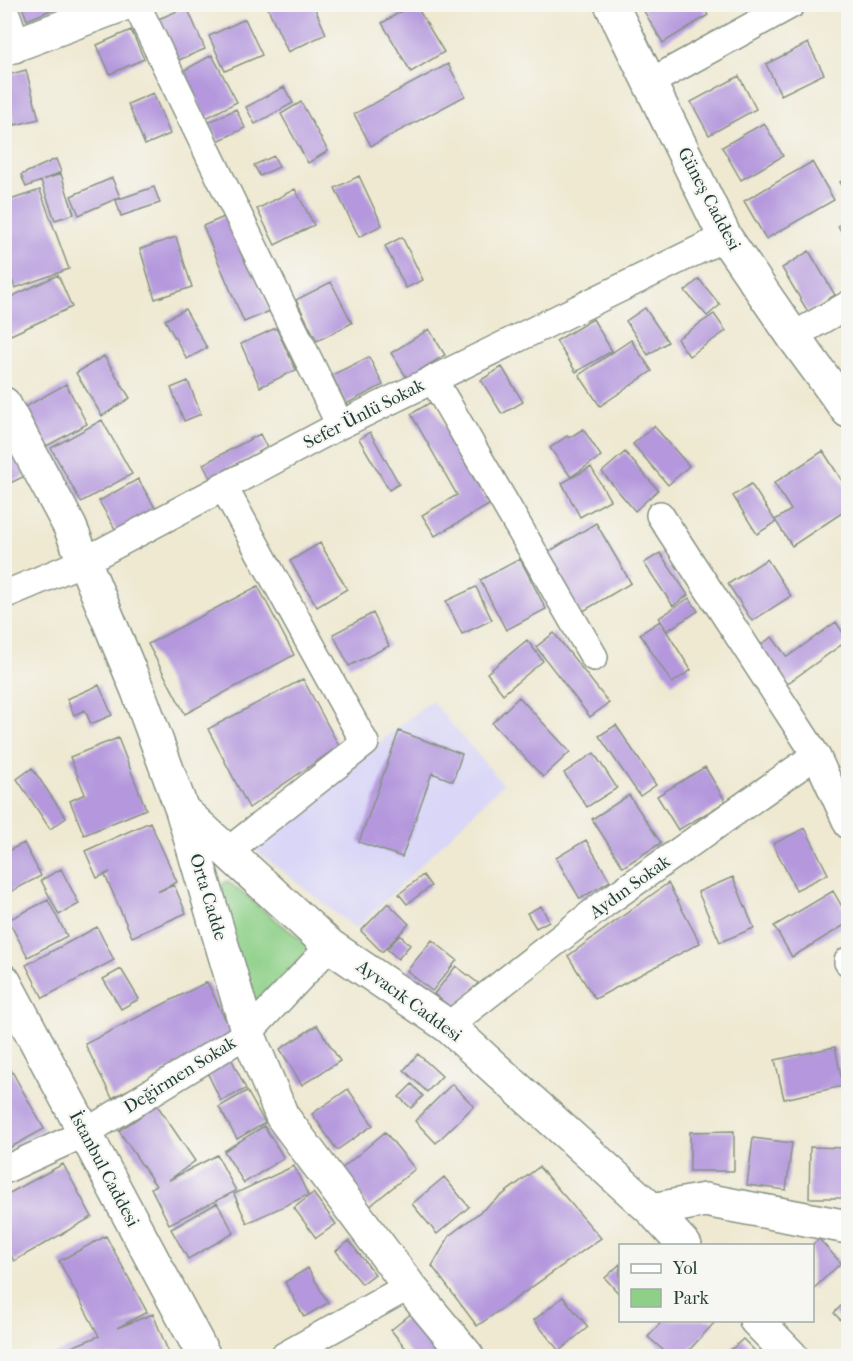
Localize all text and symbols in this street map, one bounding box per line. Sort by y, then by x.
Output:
street label: Güneş Caddesi [673,144,745,255]
street label: Sefer Ünlü Sokak [300,373,429,453]
street label: Aydın Sokak [585,850,675,924]
street label: Orta Cadde [185,851,231,943]
street label: Ayvacık Caddesi [351,955,466,1047]
street label: Değirmen Sokak [120,1032,241,1118]
street label: İstanbul Caddesi [65,1107,145,1231]
legend [619,1244,814,1322]
text: Yol [672,1258,698,1279]
text: Park [673,1288,710,1309]

